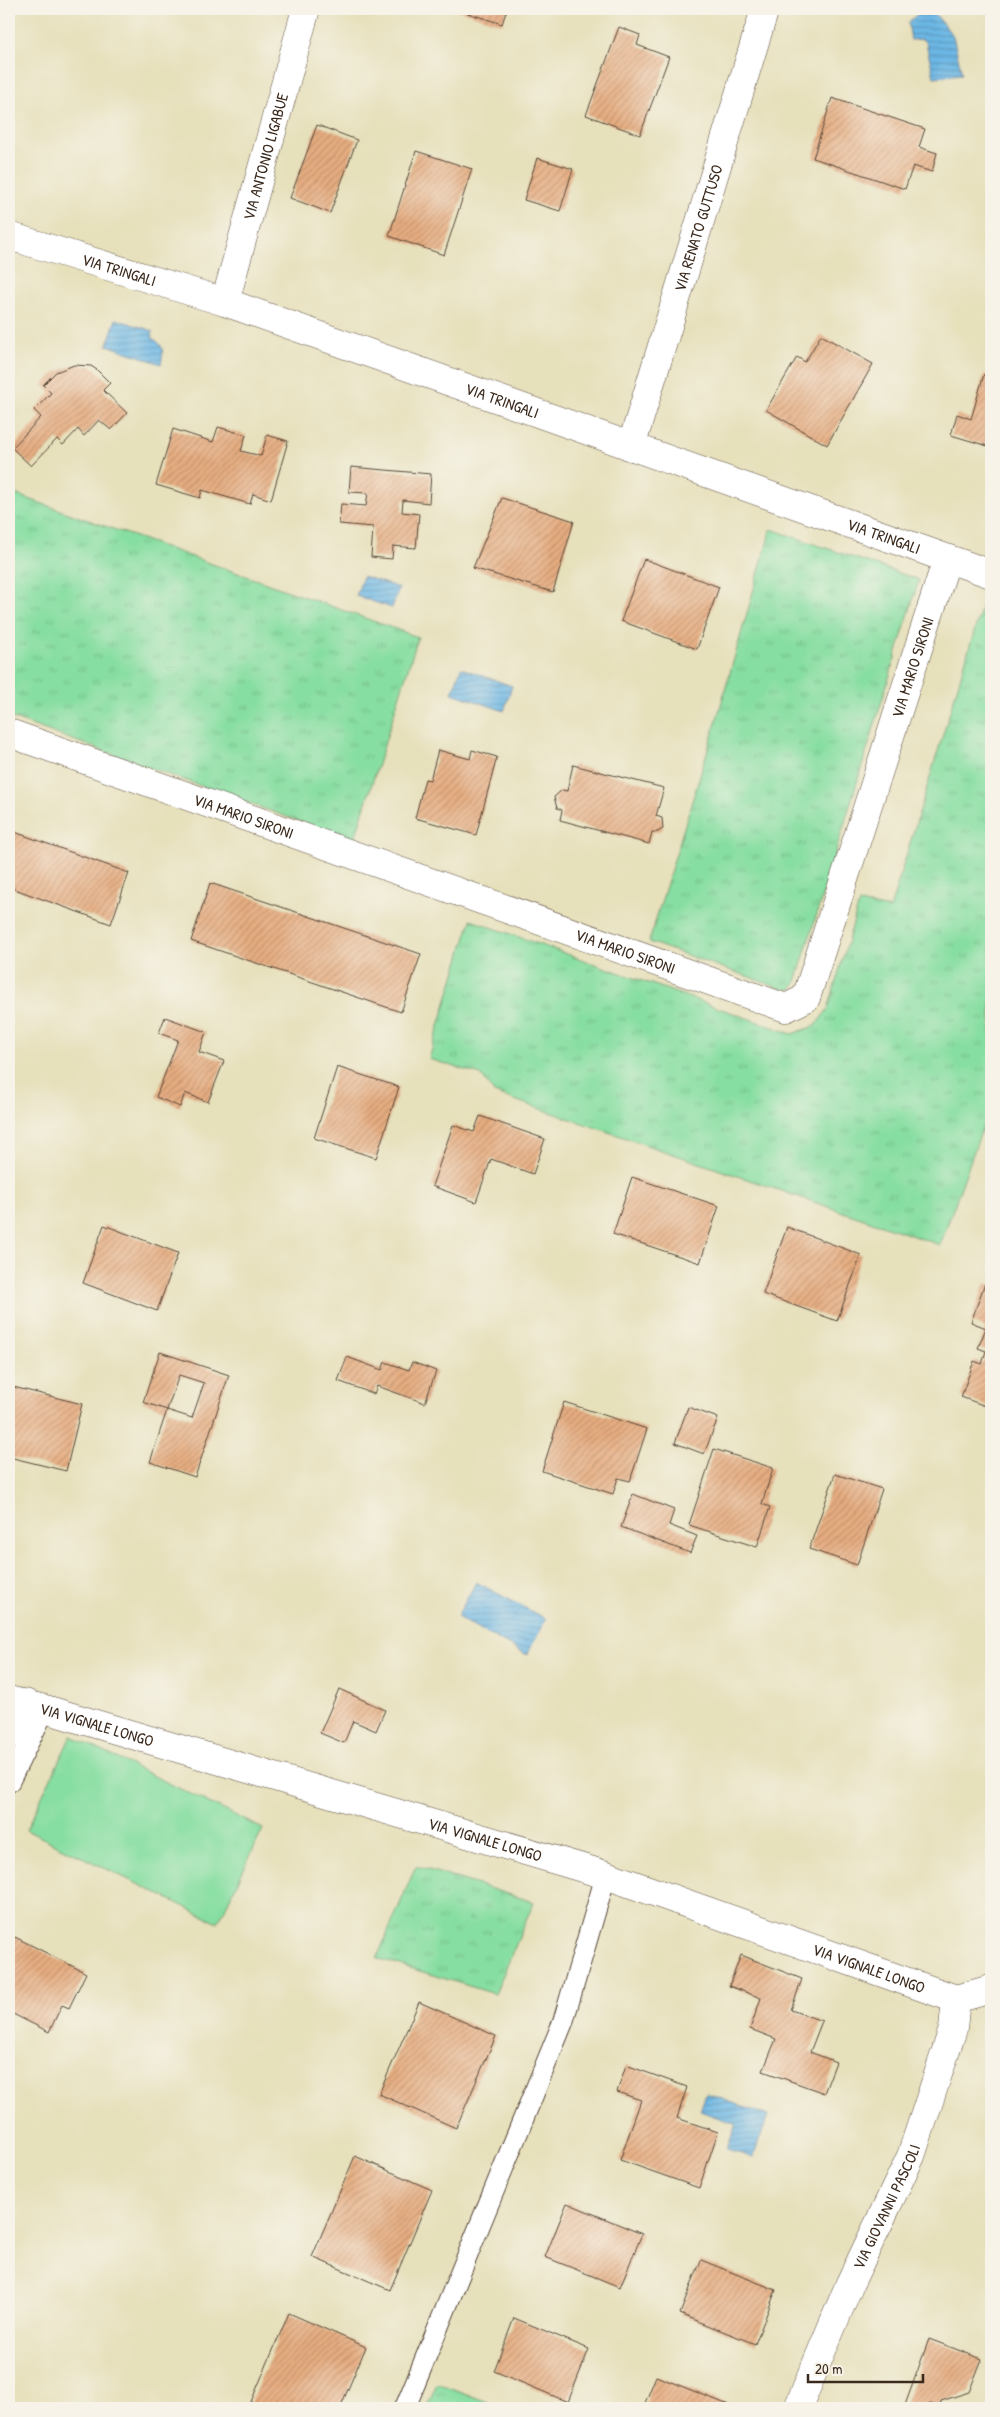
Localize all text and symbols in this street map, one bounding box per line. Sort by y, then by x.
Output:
street label: VIA ANTONIO LIGABUE [237,90,293,223]
street label: VIA RENATO GUTTUSO [668,162,728,294]
street label: VIA TRINGALI [79,248,159,291]
street label: VIA TRINGALI [462,377,542,424]
street label: VIA TRINGALI [844,513,924,559]
street label: VIA MARIO SIRONI [886,614,939,720]
street label: VIA MARIO SIRONI [191,788,297,844]
street label: VIA MARIO SIRONI [572,923,679,979]
street label: VIA VIGNALE LONGO [38,1697,156,1752]
street label: VIA VIGNALE LONGO [425,1812,545,1866]
street label: VIA VIGNALE LONGO [810,1938,928,1998]
street label: VIA GIOVANNI PASCOLI [847,2141,925,2273]
scale bar [808,2352,922,2384]
text: 20 m [815,2358,842,2379]

